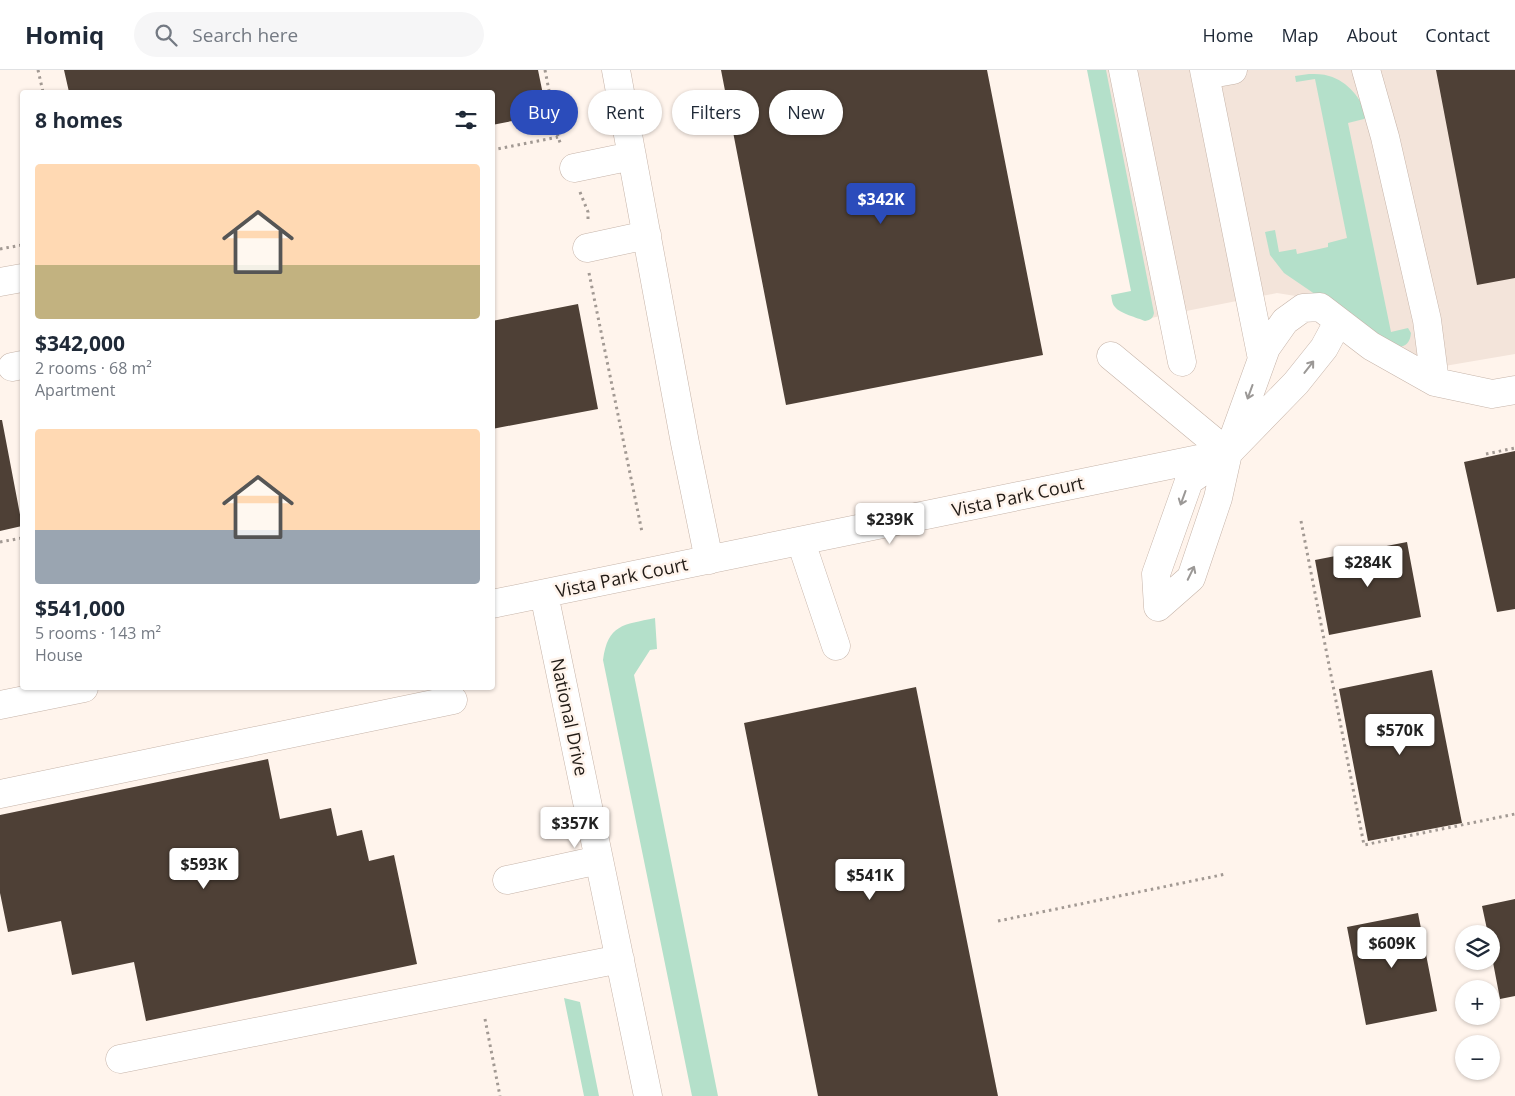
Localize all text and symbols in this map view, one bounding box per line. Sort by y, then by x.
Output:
search box [134,12,484,57]
text: Homiq [25,18,104,51]
icon: search [152,21,180,49]
text: Search here [192,22,298,48]
text: Home [1203,23,1253,47]
text: Map [1281,23,1319,47]
text: About [1347,23,1397,47]
text: Contact [1425,23,1490,47]
chip: Buy [510,90,578,135]
chip: Rent [588,90,662,135]
chip: Filters [672,90,759,135]
chip: New [769,90,843,135]
text: 8 homes [35,106,123,134]
icon: filters [452,106,480,134]
pin: $342K [846,182,916,225]
text: $342K [857,188,905,210]
icon: home [213,197,303,287]
text: $342,000 [35,329,125,357]
text: 2 rooms · 68 m² [35,357,152,379]
one-way arrow [1304,361,1315,374]
text: Apartment [35,379,115,401]
one-way arrow [1245,383,1254,399]
icon: home [213,462,303,552]
street label: Vista Park Court [950,470,1086,522]
one-way arrow [1178,490,1187,505]
pin: $239K [855,502,925,545]
text: $239K [866,508,914,530]
pin: $284K [1333,546,1403,588]
street label: Vista Park Court [554,551,690,603]
text: $284K [1344,551,1392,573]
one-way arrow [1187,566,1197,581]
text: $541,000 [35,594,125,622]
text: 5 rooms · 143 m² [35,622,161,644]
text: House [35,644,83,666]
street label: National Drive [546,656,594,778]
pin: $570K [1365,714,1435,756]
text: $570K [1376,719,1424,741]
pin: $357K [540,806,610,849]
text: $357K [551,812,599,834]
pin: $593K [169,848,239,890]
text: $593K [180,853,228,875]
pin: $541K [835,858,905,901]
text: $541K [846,864,894,886]
map controls [1455,925,1500,1080]
button: layers [1455,925,1500,970]
pin: $609K [1357,926,1427,969]
text: $609K [1368,932,1416,954]
button: + [1455,980,1500,1025]
button: − [1455,1035,1500,1080]

